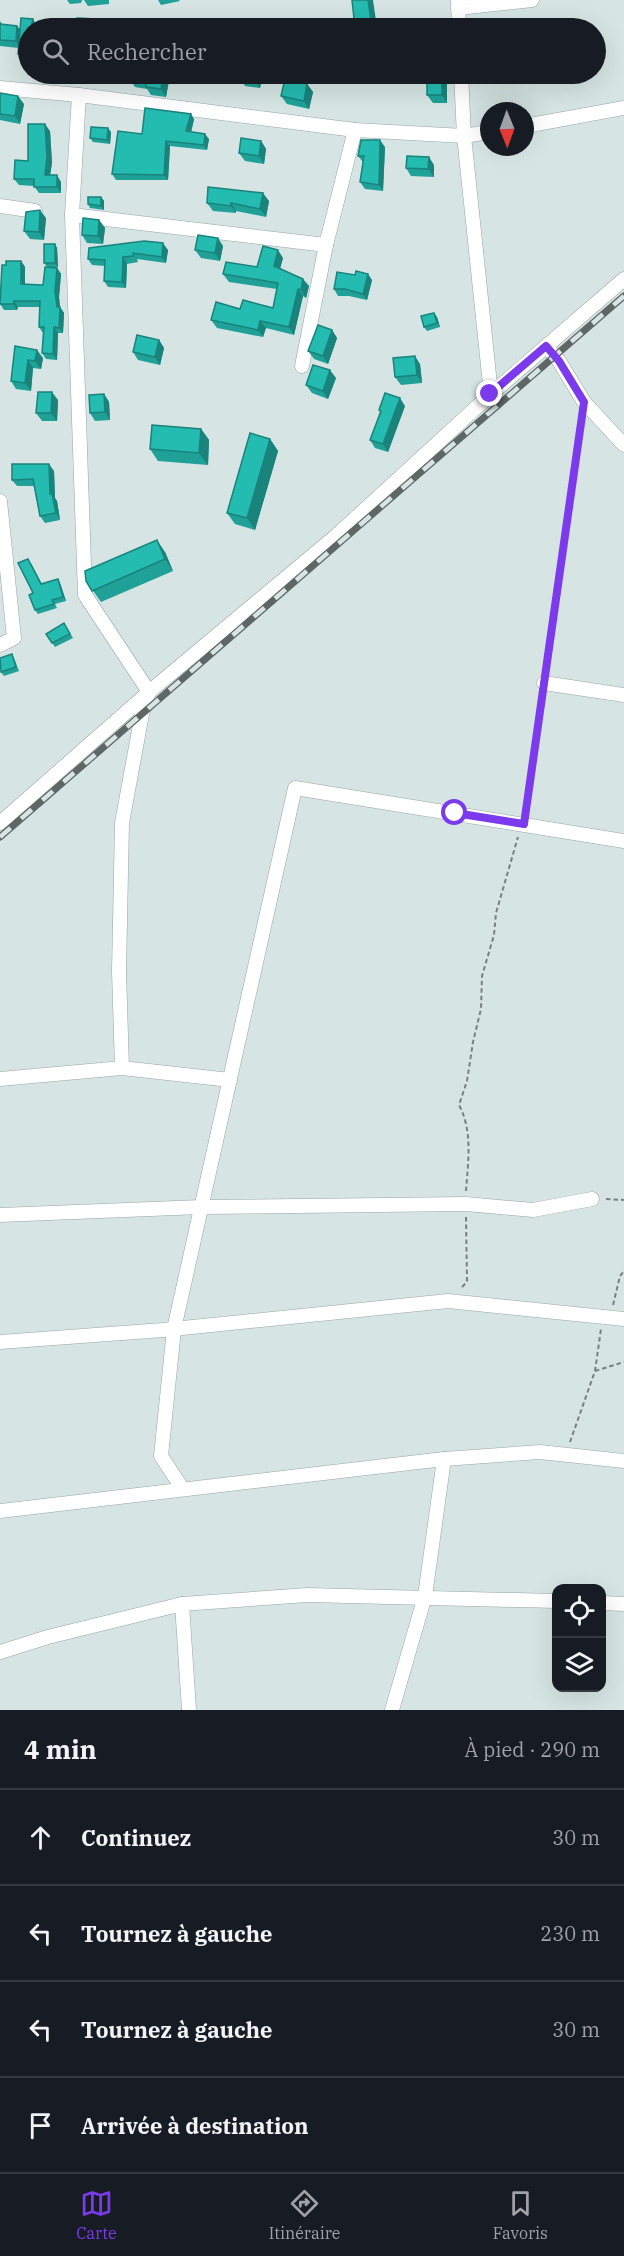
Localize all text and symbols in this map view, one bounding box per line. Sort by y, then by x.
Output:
search box [18,18,606,84]
icon: search [39,35,72,68]
text: Rechercher [87,37,206,66]
north arrow [480,102,534,156]
route end [476,380,502,406]
route start [441,799,467,825]
map controls [552,1584,606,1692]
button: locate [552,1584,606,1638]
button: layers [552,1638,606,1692]
text: 4 min [24,1732,97,1766]
text: À pied · 290 m [465,1736,600,1763]
icon: ahead [24,1821,57,1854]
text: Continuez [81,1823,191,1852]
text: 30 m [552,1824,600,1851]
icon: left [24,1917,57,1950]
text: Tournez à gauche [81,1919,272,1948]
text: 230 m [540,1920,600,1947]
icon: left [24,2013,57,2046]
text: Tournez à gauche [81,2015,272,2044]
text: 30 m [552,2016,600,2043]
icon: arrive [24,2109,57,2142]
text: Arrivée à destination [81,2111,309,2140]
tab: Carte [76,2187,117,2243]
tab: Itinéraire [269,2187,340,2243]
tab: Favoris [493,2187,548,2243]

